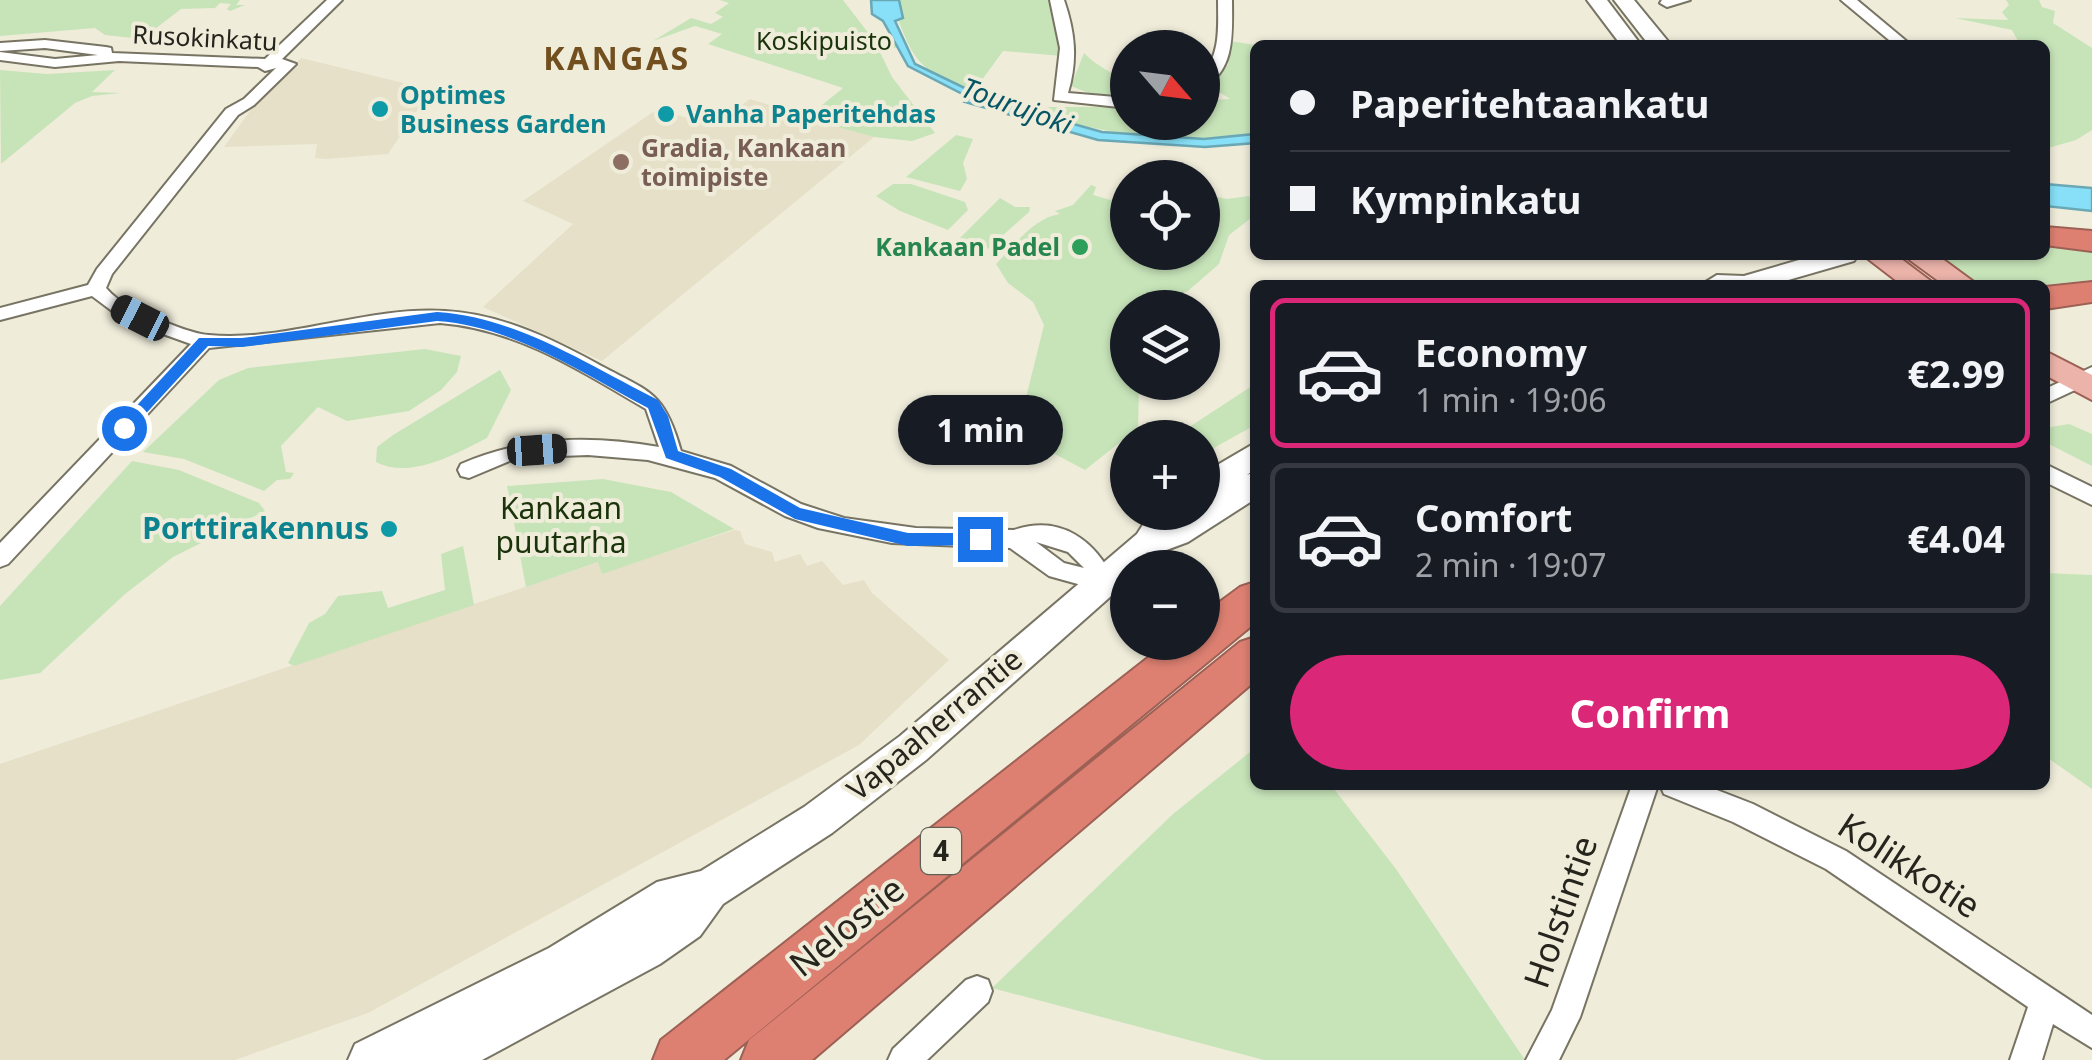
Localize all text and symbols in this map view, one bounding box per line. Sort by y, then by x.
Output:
street label: Rusokinkatu [132,16,278,58]
park label: Koskipuisto [756,23,892,57]
north arrow [1110,30,1220,140]
map controls [1110,30,1220,660]
district label: KANGAS [543,36,691,79]
water label: Tourujoki [957,67,1079,143]
place label: Optimes Business Garden [400,77,606,140]
text: Paperitehtaankatu [1350,77,1710,129]
place label: Vanha Paperitehdas [686,96,936,130]
marker: Optimes Business Garden [369,98,391,120]
marker: Vanha Paperitehdas [655,103,677,125]
place label: Gradia, Kankaan toimipiste [641,130,846,193]
marker: Gradia, Kankaan toimipiste [610,151,632,173]
button: locate [1110,160,1220,270]
text: Kympinkatu [1350,173,1582,225]
place label: Kankaan Padel [875,229,1060,263]
marker: Kankaan Padel [1069,236,1091,258]
button: layers [1110,290,1220,400]
car [106,291,174,345]
text: Economy [1415,326,1587,378]
icon: car [1295,328,1385,418]
text: €2.99 [1907,347,2005,399]
text: 1 min · 19:06 [1415,378,1607,421]
callout: 1 min [898,394,1062,464]
route start [102,406,147,451]
text: 1 min [936,408,1025,451]
button: + [1110,420,1220,530]
car [506,433,568,467]
park label: Kankaan puutarha [496,487,626,562]
text: Comfort [1415,491,1572,543]
icon: car [1295,493,1385,583]
place label: Porttirakennus [142,507,369,548]
text: €4.04 [1907,512,2005,564]
route end [958,517,1003,562]
marker: Porttirakennus [378,518,400,540]
text: 2 min · 19:07 [1415,543,1607,586]
button: − [1110,550,1220,660]
street label: Vapaaherrantie [838,638,1030,809]
button: Confirm [1290,655,2010,770]
street label: Kolikkotie [1830,801,1990,928]
road number: 4 [921,828,961,874]
street label: Holstintie [1512,829,1607,994]
street label: Nelostie [779,865,913,986]

